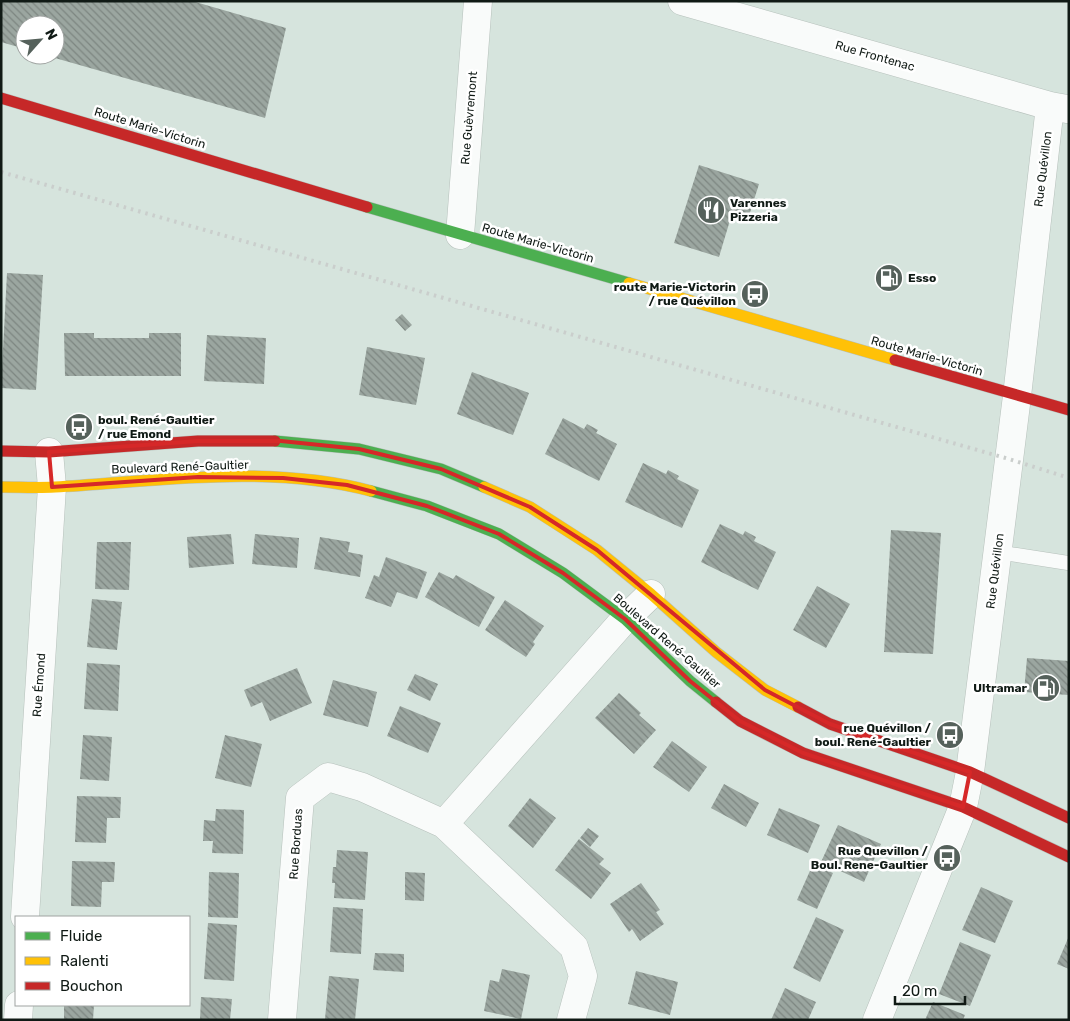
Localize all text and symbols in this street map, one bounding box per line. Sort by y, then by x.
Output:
north arrow [15,15,65,65]
text: N [41,26,61,43]
street label: Rue Frontenac [834,38,917,74]
street label: Rue Guèvremont [458,70,480,165]
street label: Route Marie-Victorin [93,104,207,152]
street label: Rue Quévillon [1031,130,1055,208]
restaurant icon: Varennes Pizzeria [696,195,726,225]
place label: Varennes Pizzeria [730,196,787,224]
street label: Route Marie-Victorin [481,220,595,266]
fuel station icon: Esso [874,263,904,293]
place label: Esso [908,271,936,285]
bus stop icon: route Marie-Victorin / rue Quévillon [740,279,770,309]
place label: route Marie-Victorin / rue Quévillon [614,280,736,308]
street label: Route Marie-Victorin [870,333,984,379]
bus stop icon: boul. René-Gaultier / rue Emond [64,412,94,442]
place label: boul. René-Gaultier / rue Emond [98,413,215,441]
street label: Boulevard René-Gaultier [111,458,249,476]
street label: Rue Quévillon [983,532,1007,610]
street label: Boulevard René-Gaultier [611,591,724,692]
street label: Rue Émond [30,653,48,717]
fuel station icon: Ultramar [1031,673,1061,703]
place label: Ultramar [973,681,1028,695]
bus stop icon: rue Quévillon / boul. René-Gaultier [935,720,965,750]
place label: rue Quévillon / boul. René-Gaultier [815,721,932,749]
street label: Rue Borduas [287,808,305,880]
bus stop icon: Rue Quevillon / Boul. Rene-Gaultier [932,843,962,873]
place label: Rue Quevillon / Boul. Rene-Gaultier [811,844,929,872]
legend [15,916,190,1006]
text: Fluide [60,927,102,945]
text: Ralenti [60,952,109,970]
scale bar [895,974,965,1006]
text: Bouchon [60,977,123,995]
text: 20 m [902,982,937,1000]

